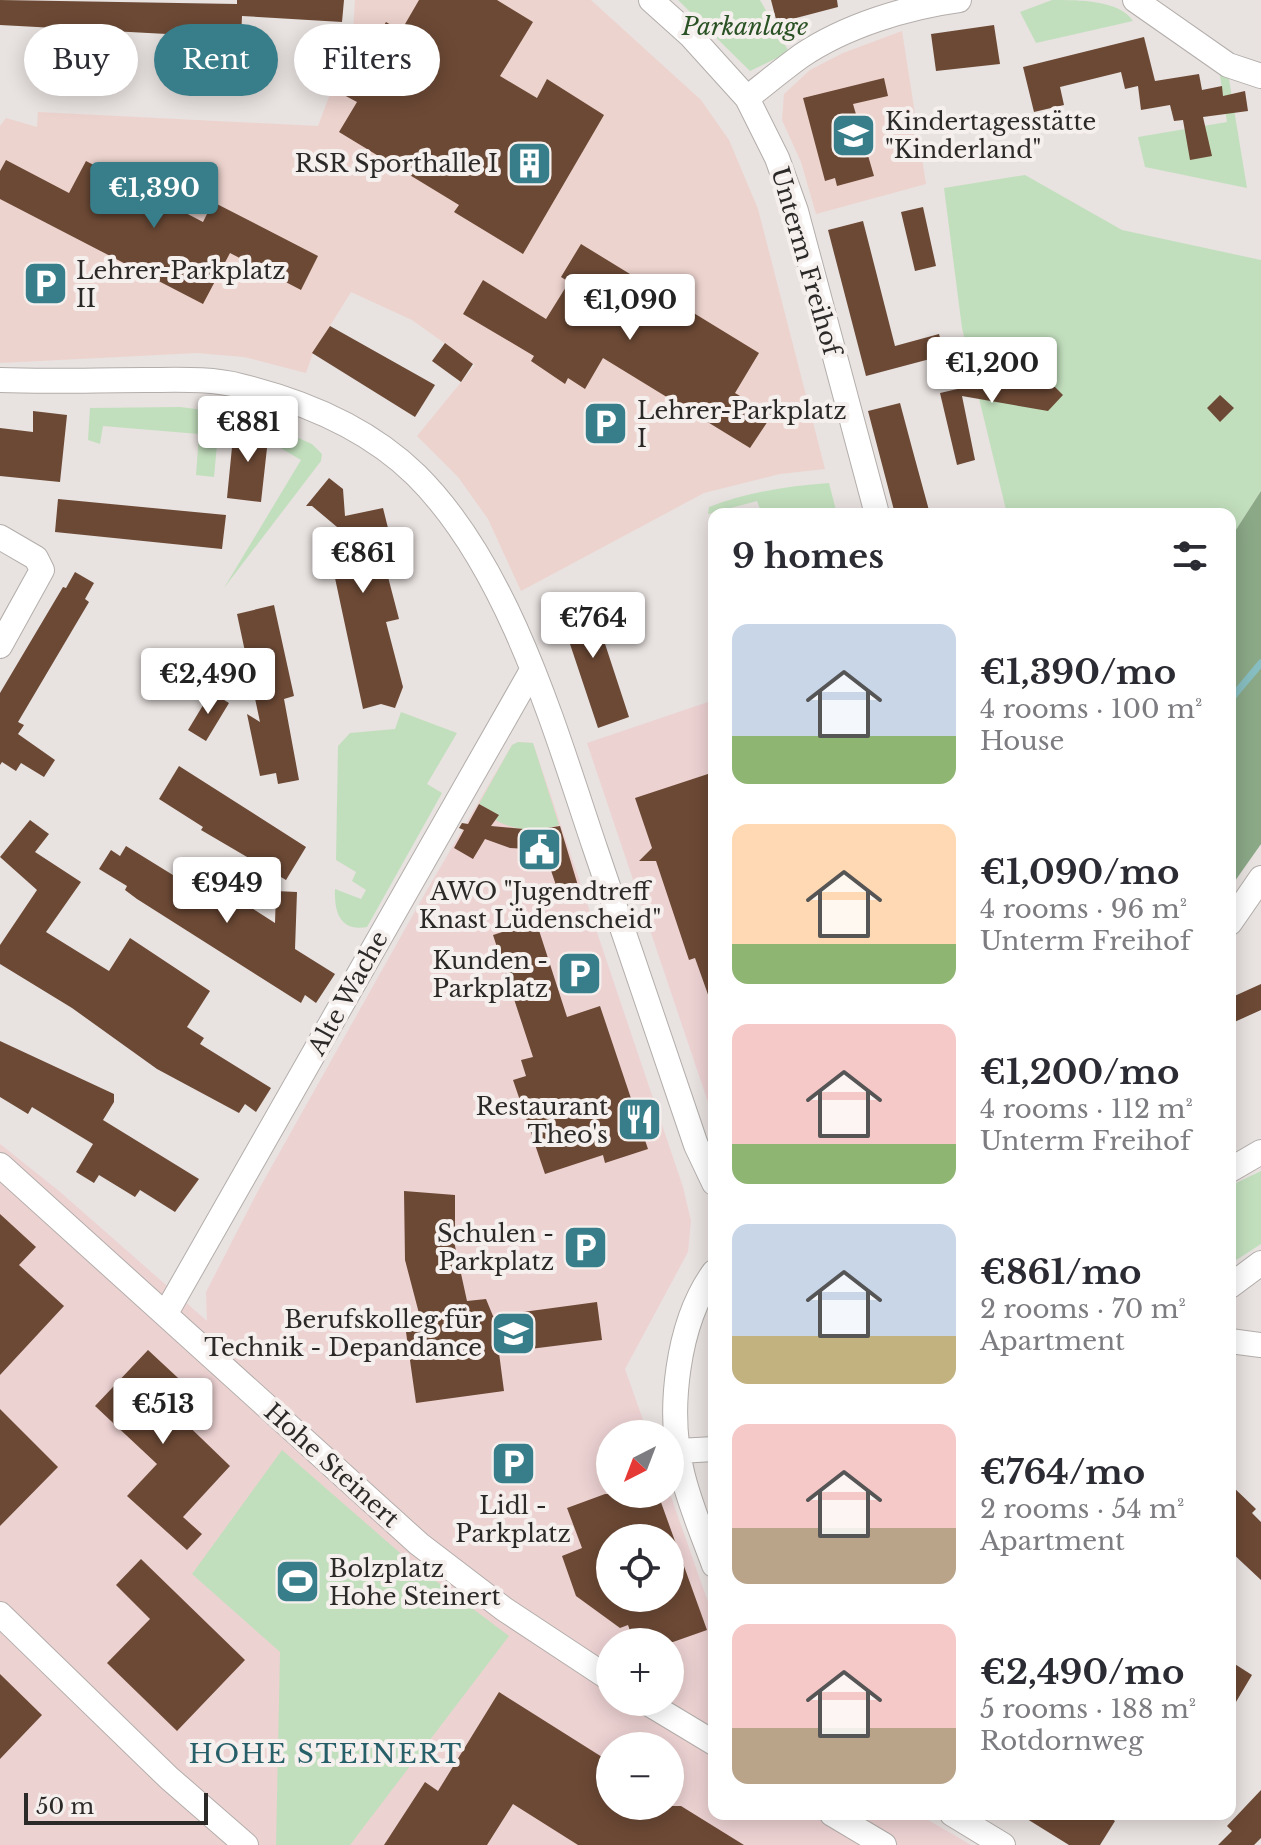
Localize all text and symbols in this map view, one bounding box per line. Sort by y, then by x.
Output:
park label: Parkanlage [681,12,808,41]
chip: Buy [24,24,138,96]
chip: Rent [154,24,278,96]
chip: Filters [294,24,440,96]
place label: Kindertagesstätte "Kinderland" [885,107,1096,164]
school or university icon: Kindertagesstätte "Kinderland" [830,111,878,159]
building icon: RSR Sporthalle I [505,139,553,187]
place label: RSR Sporthalle I [295,149,498,178]
pin: €1,390 [89,162,219,230]
street label: Unterm Freihof [765,164,848,361]
text: €1,390 [108,172,200,204]
place label: Lehrer-Parkplatz II [76,256,286,313]
parking icon: Lehrer-Parkplatz II [21,260,69,308]
pin: €1,090 [565,274,695,342]
text: €1,090 [583,284,677,316]
pin: €1,200 [927,337,1057,405]
text: €1,200 [945,347,1039,379]
pin: €881 [201,396,295,464]
place label: Lehrer-Parkplatz I [637,396,847,453]
parking icon: Lehrer-Parkplatz I [582,400,630,448]
text: €881 [216,406,280,438]
pin: €861 [316,527,410,595]
icon: filters [1168,534,1212,578]
text: 9 homes [732,535,884,577]
text: €861 [330,537,396,569]
pin: €764 [546,592,640,660]
text: €764 [559,602,627,634]
pin: €2,490 [143,648,273,716]
text: €1,390/mo [980,651,1176,693]
icon: home [796,656,892,752]
text: €2,490 [159,658,257,690]
text: 4 rooms · 100 m² [980,693,1202,725]
text: House [980,725,1064,757]
public building icon: AWO "Jugendtreff Knast Lüdenscheid" [516,825,564,873]
text: €1,090/mo [980,851,1179,893]
icon: home [796,856,892,952]
pin: €949 [180,857,274,925]
text: €949 [191,867,263,899]
place label: AWO "Jugendtreff Knast Lüdenscheid" [419,877,661,934]
text: 4 rooms · 96 m² [980,893,1187,925]
text: Unterm Freihof [980,925,1191,957]
street label: Alte Wache [301,926,394,1061]
place label: Kunden - Parkplatz [432,946,548,1003]
parking icon: Kunden - Parkplatz [555,950,603,998]
text: €1,200/mo [980,1051,1179,1093]
icon: home [796,1056,892,1152]
place label: Restaurant Theo's [476,1092,608,1149]
text: 4 rooms · 112 m² [980,1093,1193,1125]
restaurant icon: Restaurant Theo's [615,1096,663,1144]
text: Unterm Freihof [980,1125,1191,1157]
place label: Schulen - Parkplatz [437,1219,554,1276]
parking icon: Schulen - Parkplatz [561,1223,609,1271]
text: €861/mo [980,1251,1142,1293]
icon: home [796,1256,892,1352]
text: 2 rooms · 70 m² [980,1293,1186,1325]
place label: Berufskolleg für Technik - Depandance [204,1305,483,1362]
school or university icon: Berufskolleg für Technik - Depandance [489,1309,537,1357]
text: Apartment [980,1325,1125,1357]
pin: €513 [116,1378,210,1446]
text: €513 [131,1388,195,1420]
street label: Hohe Steinert [259,1397,405,1533]
north arrow [596,1420,684,1508]
map controls [596,1420,684,1820]
parking icon: Lidl - Parkplatz [489,1439,537,1487]
text: €764/mo [980,1451,1145,1493]
icon: home [796,1456,892,1552]
place label: Lidl - Parkplatz [455,1491,571,1548]
text: 2 rooms · 54 m² [980,1493,1184,1525]
button: locate [596,1524,684,1612]
text: Apartment [980,1525,1125,1557]
place label: Bolzplatz Hohe Steinert [329,1554,501,1611]
sports icon: Bolzplatz Hohe Steinert [274,1558,322,1606]
button: + [596,1628,684,1716]
text: €2,490/mo [980,1651,1184,1693]
icon: home [796,1656,892,1752]
text: 5 rooms · 188 m² [980,1693,1196,1725]
text: Rotdornweg [980,1725,1144,1757]
button: − [596,1732,684,1820]
district label: HOHE STEINERT [189,1738,463,1770]
scale bar [24,1789,208,1825]
text: 50 m [36,1793,94,1820]

